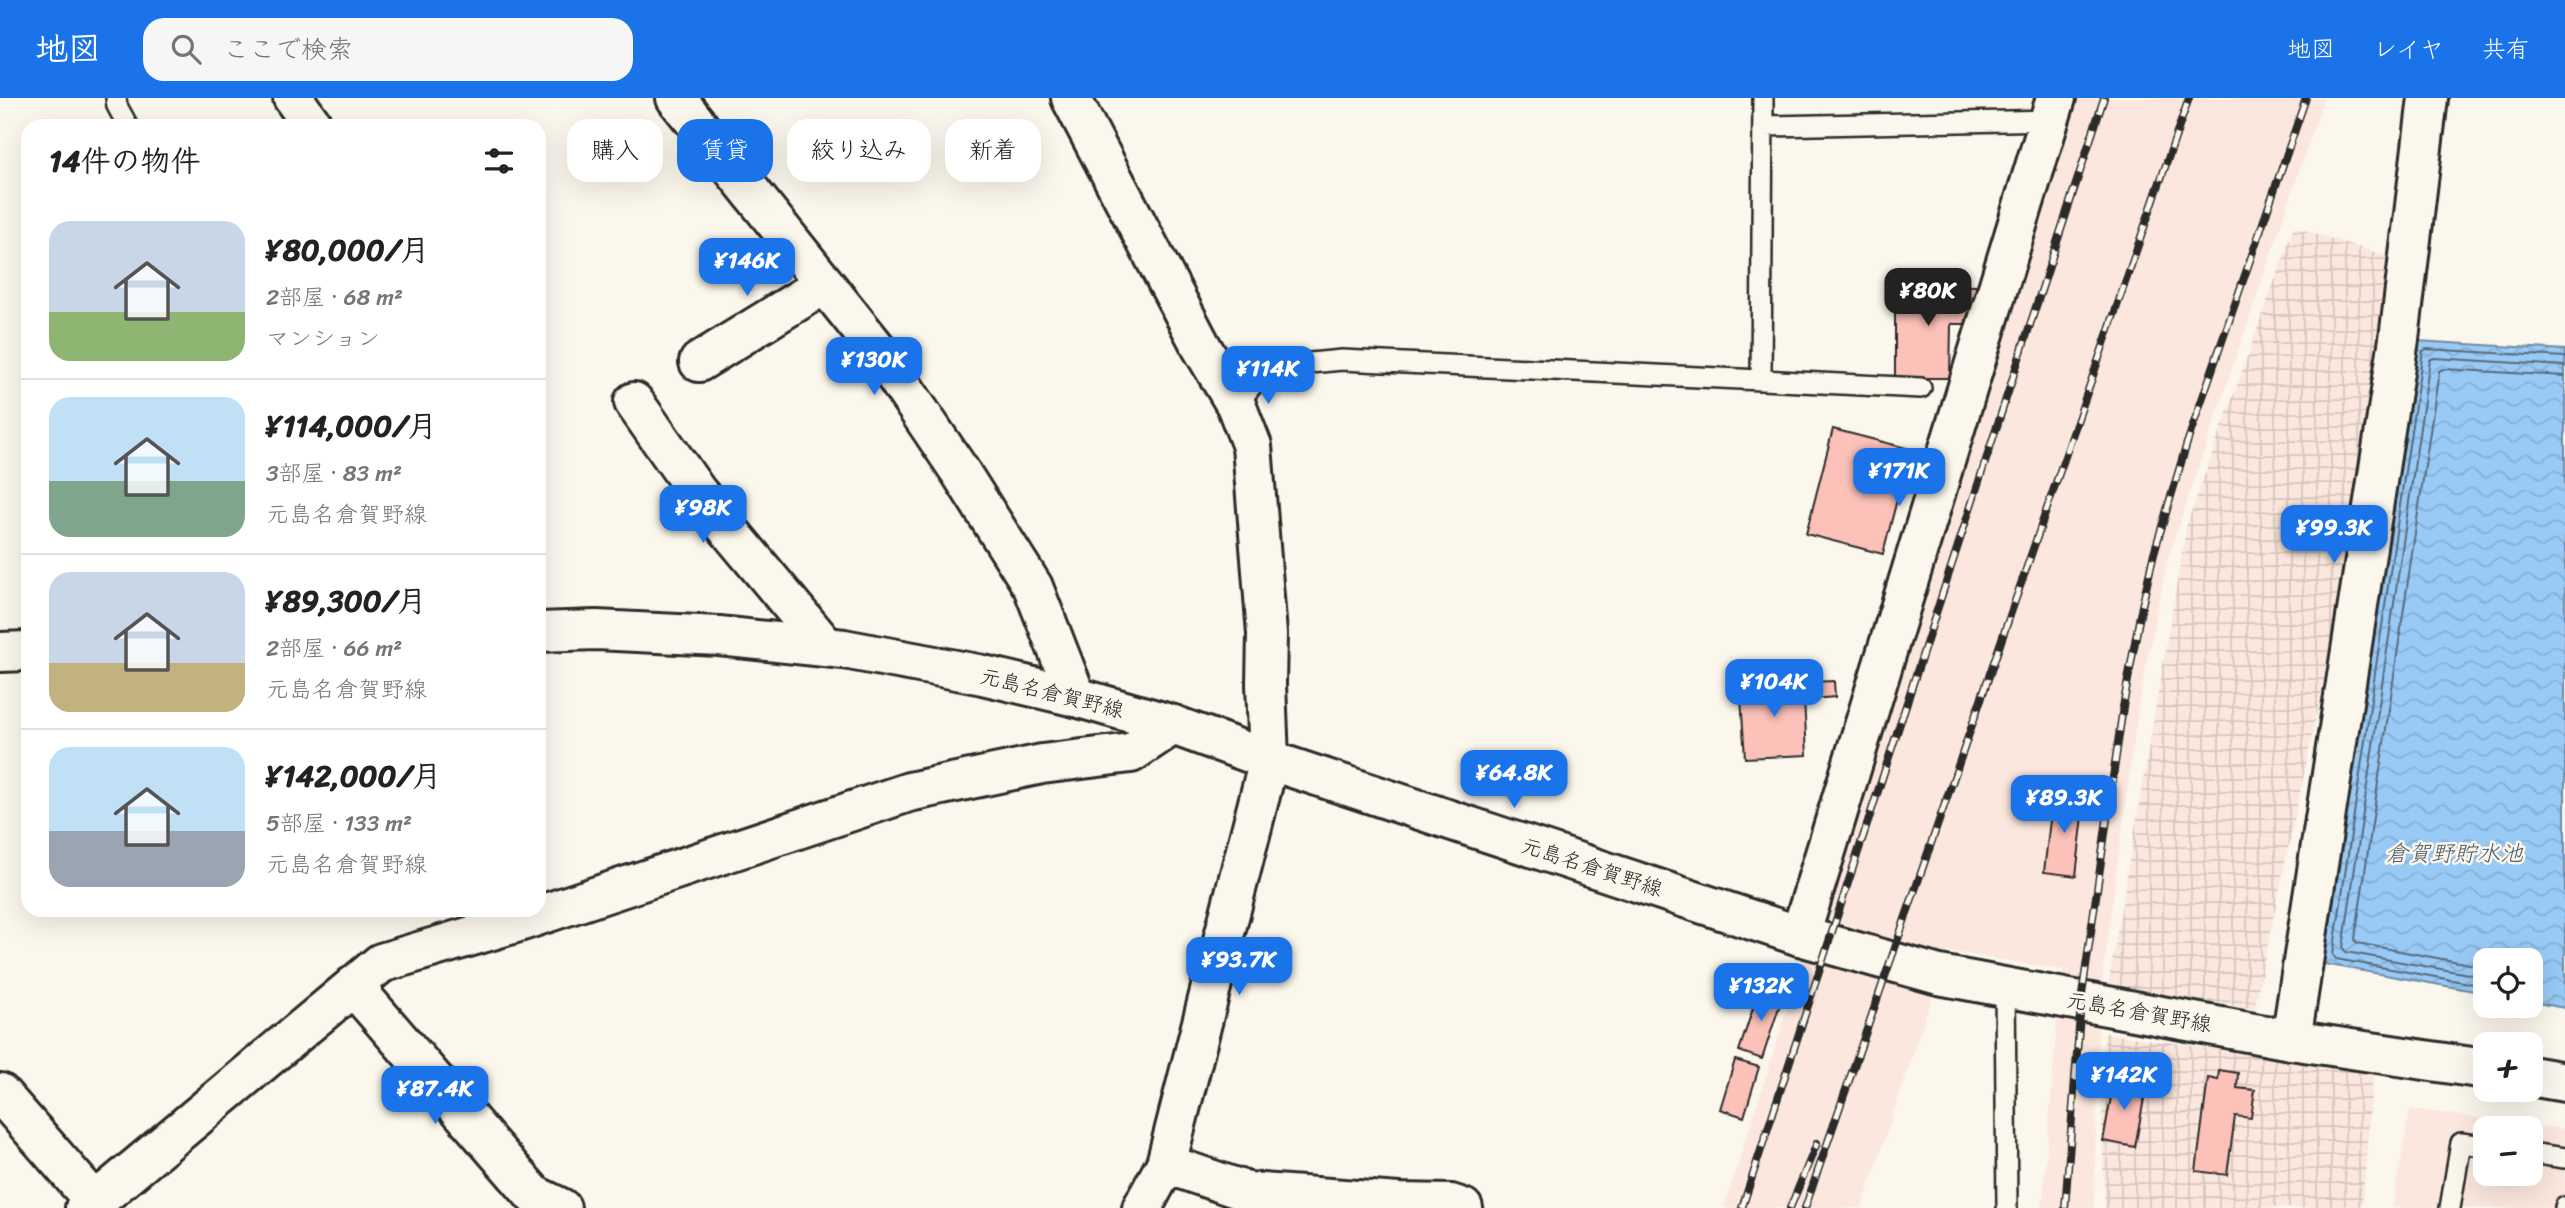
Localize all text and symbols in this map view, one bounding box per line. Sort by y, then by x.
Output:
search box [143,18,633,81]
text: 地図 [35,20,101,78]
text: ここで検索 [223,26,353,72]
text: 地図 [2287,28,2335,70]
text: レイヤ [2373,28,2444,70]
text: 共有 [2482,28,2530,70]
icon: search [167,30,205,68]
chip: 購入 [567,119,663,182]
chip: 賃貸 [677,119,773,182]
chip: 絞り込み [787,119,931,182]
chip: 新着 [945,119,1041,182]
text: 14件の物件 [49,134,201,188]
icon: filters [480,142,518,180]
text: ¥80,000/月 [266,223,430,277]
pin: ¥146K [698,238,796,298]
text: ¥146K [715,240,779,281]
icon: home [105,249,189,333]
pin: ¥80K [1887,268,1969,328]
text: ¥80K [1900,270,1956,311]
text: 2部屋 · 68 m² [266,277,403,318]
text: マンション [266,318,380,359]
pin: ¥130K [825,338,923,397]
text: ¥130K [842,339,906,380]
pin: ¥114K [1219,346,1317,406]
text: ¥114K [1238,348,1298,389]
text: ¥114,000/月 [266,399,437,453]
icon: home [105,425,189,509]
pin: ¥171K [1850,448,1948,508]
text: ¥171K [1869,450,1929,491]
text: 3部屋 · 83 m² [266,453,402,494]
pin: ¥98K [662,486,744,545]
text: ¥98K [676,487,730,528]
text: 元島名倉賀野線 [266,494,427,535]
pin: ¥99.3K [2277,505,2391,565]
text: ¥99.3K [2297,507,2371,548]
text: ¥89,300/月 [266,574,427,628]
icon: home [105,600,189,684]
text: 2部屋 · 66 m² [266,628,402,669]
street label: 元島名倉賀野線 [976,657,1128,729]
pin: ¥104K [1725,660,1823,719]
text: ¥104K [1741,661,1807,702]
text: 元島名倉賀野線 [266,669,427,710]
text: ¥142,000/月 [266,749,441,803]
pin: ¥64.8K [1457,750,1571,810]
text: ¥64.8K [1476,752,1552,793]
icon: home [105,775,189,859]
pin: ¥89.3K [2007,776,2121,835]
text: ¥89.3K [2027,777,2101,818]
text: 5部屋 · 133 m² [266,803,412,844]
street label: 元島名倉賀野線 [1516,826,1668,908]
water label: 倉賀野貯水池 [2385,833,2524,874]
text: 元島名倉賀野線 [266,844,427,885]
pin: ¥93.7K [1182,937,1296,997]
text: ¥93.7K [1202,939,1276,980]
map controls [2473,948,2543,1186]
button: locate [2473,948,2543,1018]
pin: ¥132K [1712,964,1810,1023]
text: ¥132K [1730,965,1792,1006]
street label: 元島名倉賀野線 [2063,981,2215,1043]
button: + [2473,1032,2543,1102]
pin: ¥142K [2075,1052,2173,1112]
text: ¥142K [2092,1054,2156,1095]
pin: ¥87.4K [378,1066,492,1126]
text: ¥87.4K [397,1068,473,1109]
button: − [2473,1116,2543,1186]

